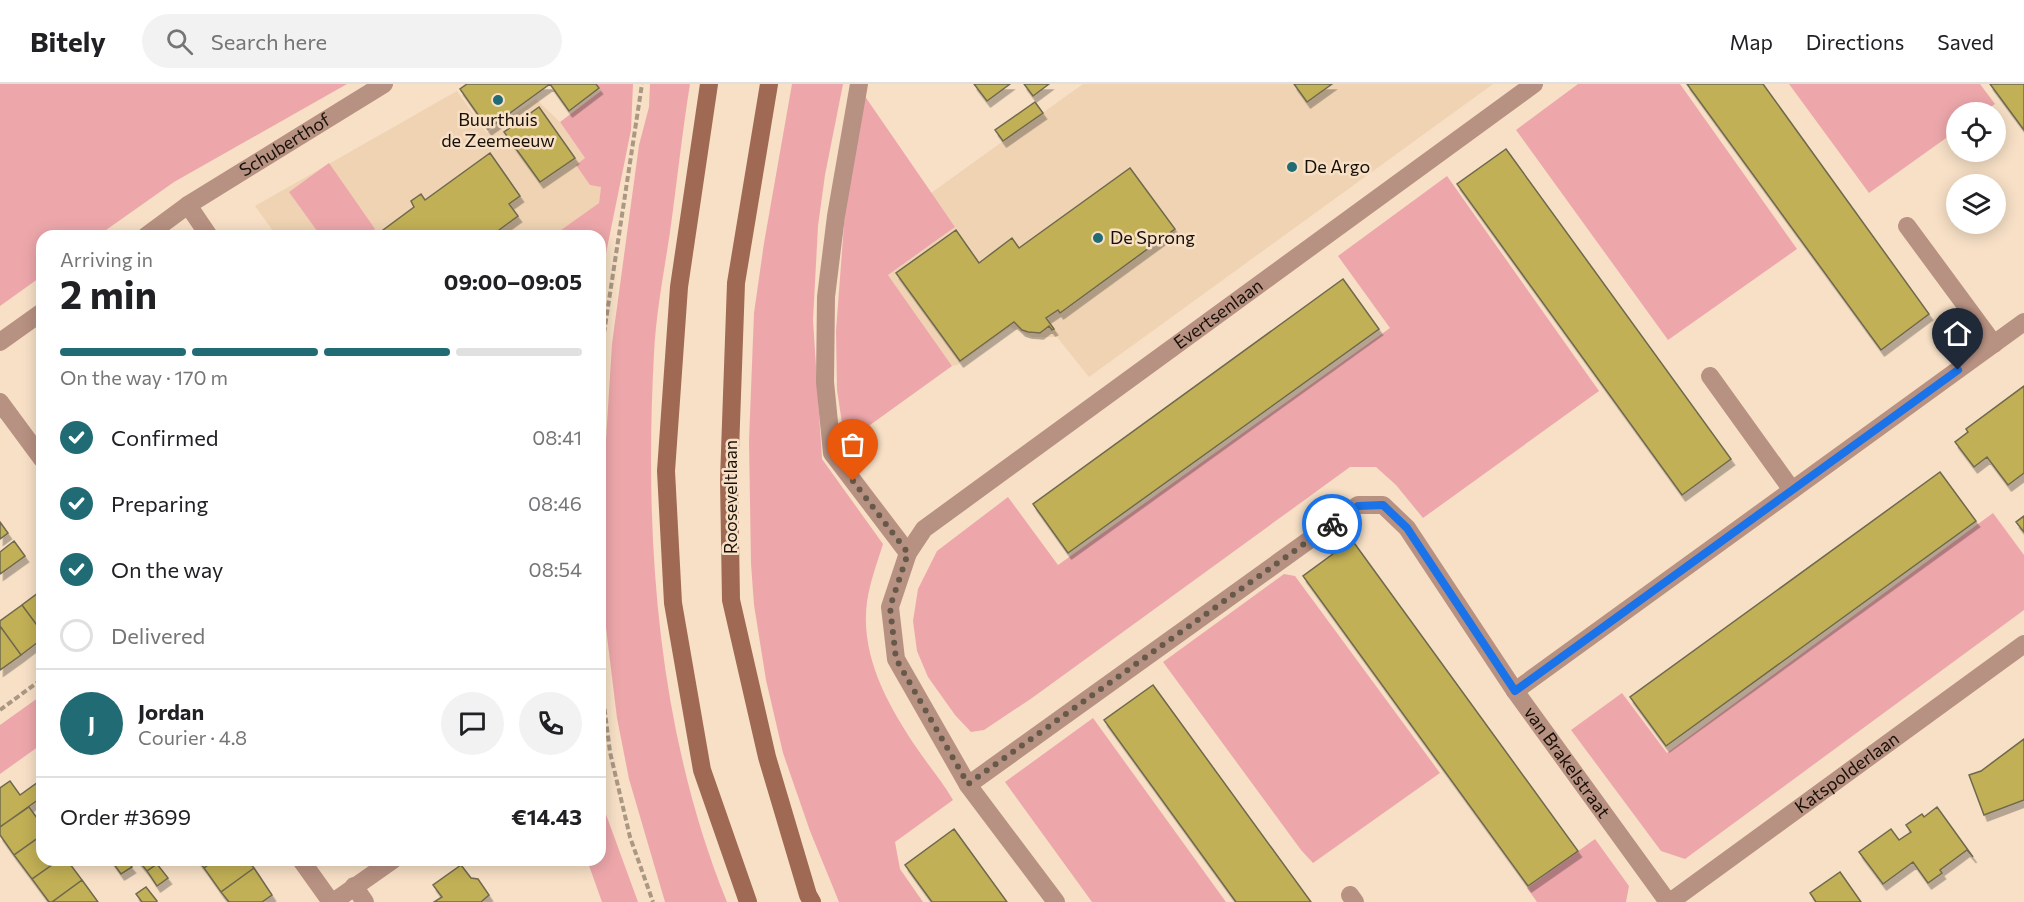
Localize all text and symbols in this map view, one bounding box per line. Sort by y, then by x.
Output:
search box [142,14,562,68]
text: Bitely [30,24,106,58]
icon: search [163,25,196,58]
text: Search here [211,28,327,55]
text: Map [1730,29,1773,54]
text: Directions [1806,29,1904,54]
text: Saved [1937,29,1994,54]
marker: Buurthuis de Zeemeeuw [491,93,505,107]
map controls [1946,102,2006,234]
button: locate [1946,102,2006,162]
street label: Schuberthof [235,108,335,181]
place label: Buurthuis de Zeemeeuw [441,108,555,151]
place label: De Argo [1304,155,1370,177]
marker: De Argo [1285,160,1299,174]
button: layers [1946,174,2006,234]
place label: De Sprong [1110,226,1195,248]
marker: De Sprong [1091,231,1105,245]
text: Arriving in [60,247,153,271]
text: 09:00–09:05 [444,268,582,295]
text: 2 min [60,269,157,317]
street label: Evertsenlaan [1169,274,1267,353]
pin [1932,308,1983,370]
icon: home [1941,317,1974,350]
text: On the way · 170 m [60,365,228,389]
pin [827,419,878,481]
icon: check [60,421,93,454]
text: Confirmed [111,424,218,451]
text: 08:41 [532,425,582,449]
icon: bag [836,428,869,461]
street label: Rooseveltlaan [719,440,741,554]
icon: check [60,487,93,520]
text: Preparing [111,490,208,517]
text: 08:46 [528,491,582,515]
courier [1302,494,1362,554]
icon: bike [1316,508,1349,541]
icon: check [60,553,93,586]
text: On the way [111,556,223,583]
text: 08:54 [529,557,582,581]
text: Delivered [111,622,205,649]
button: chat [441,692,504,755]
button: phone [519,692,582,755]
text: Jordan [138,698,204,725]
street label: van Brakelstraat [1520,702,1615,822]
text: J [88,710,95,737]
text: Courier · 4.8 [138,725,247,749]
street label: Katspolderlaan [1790,727,1903,818]
text: Order #3699 [60,803,191,830]
text: €14.43 [511,803,582,830]

